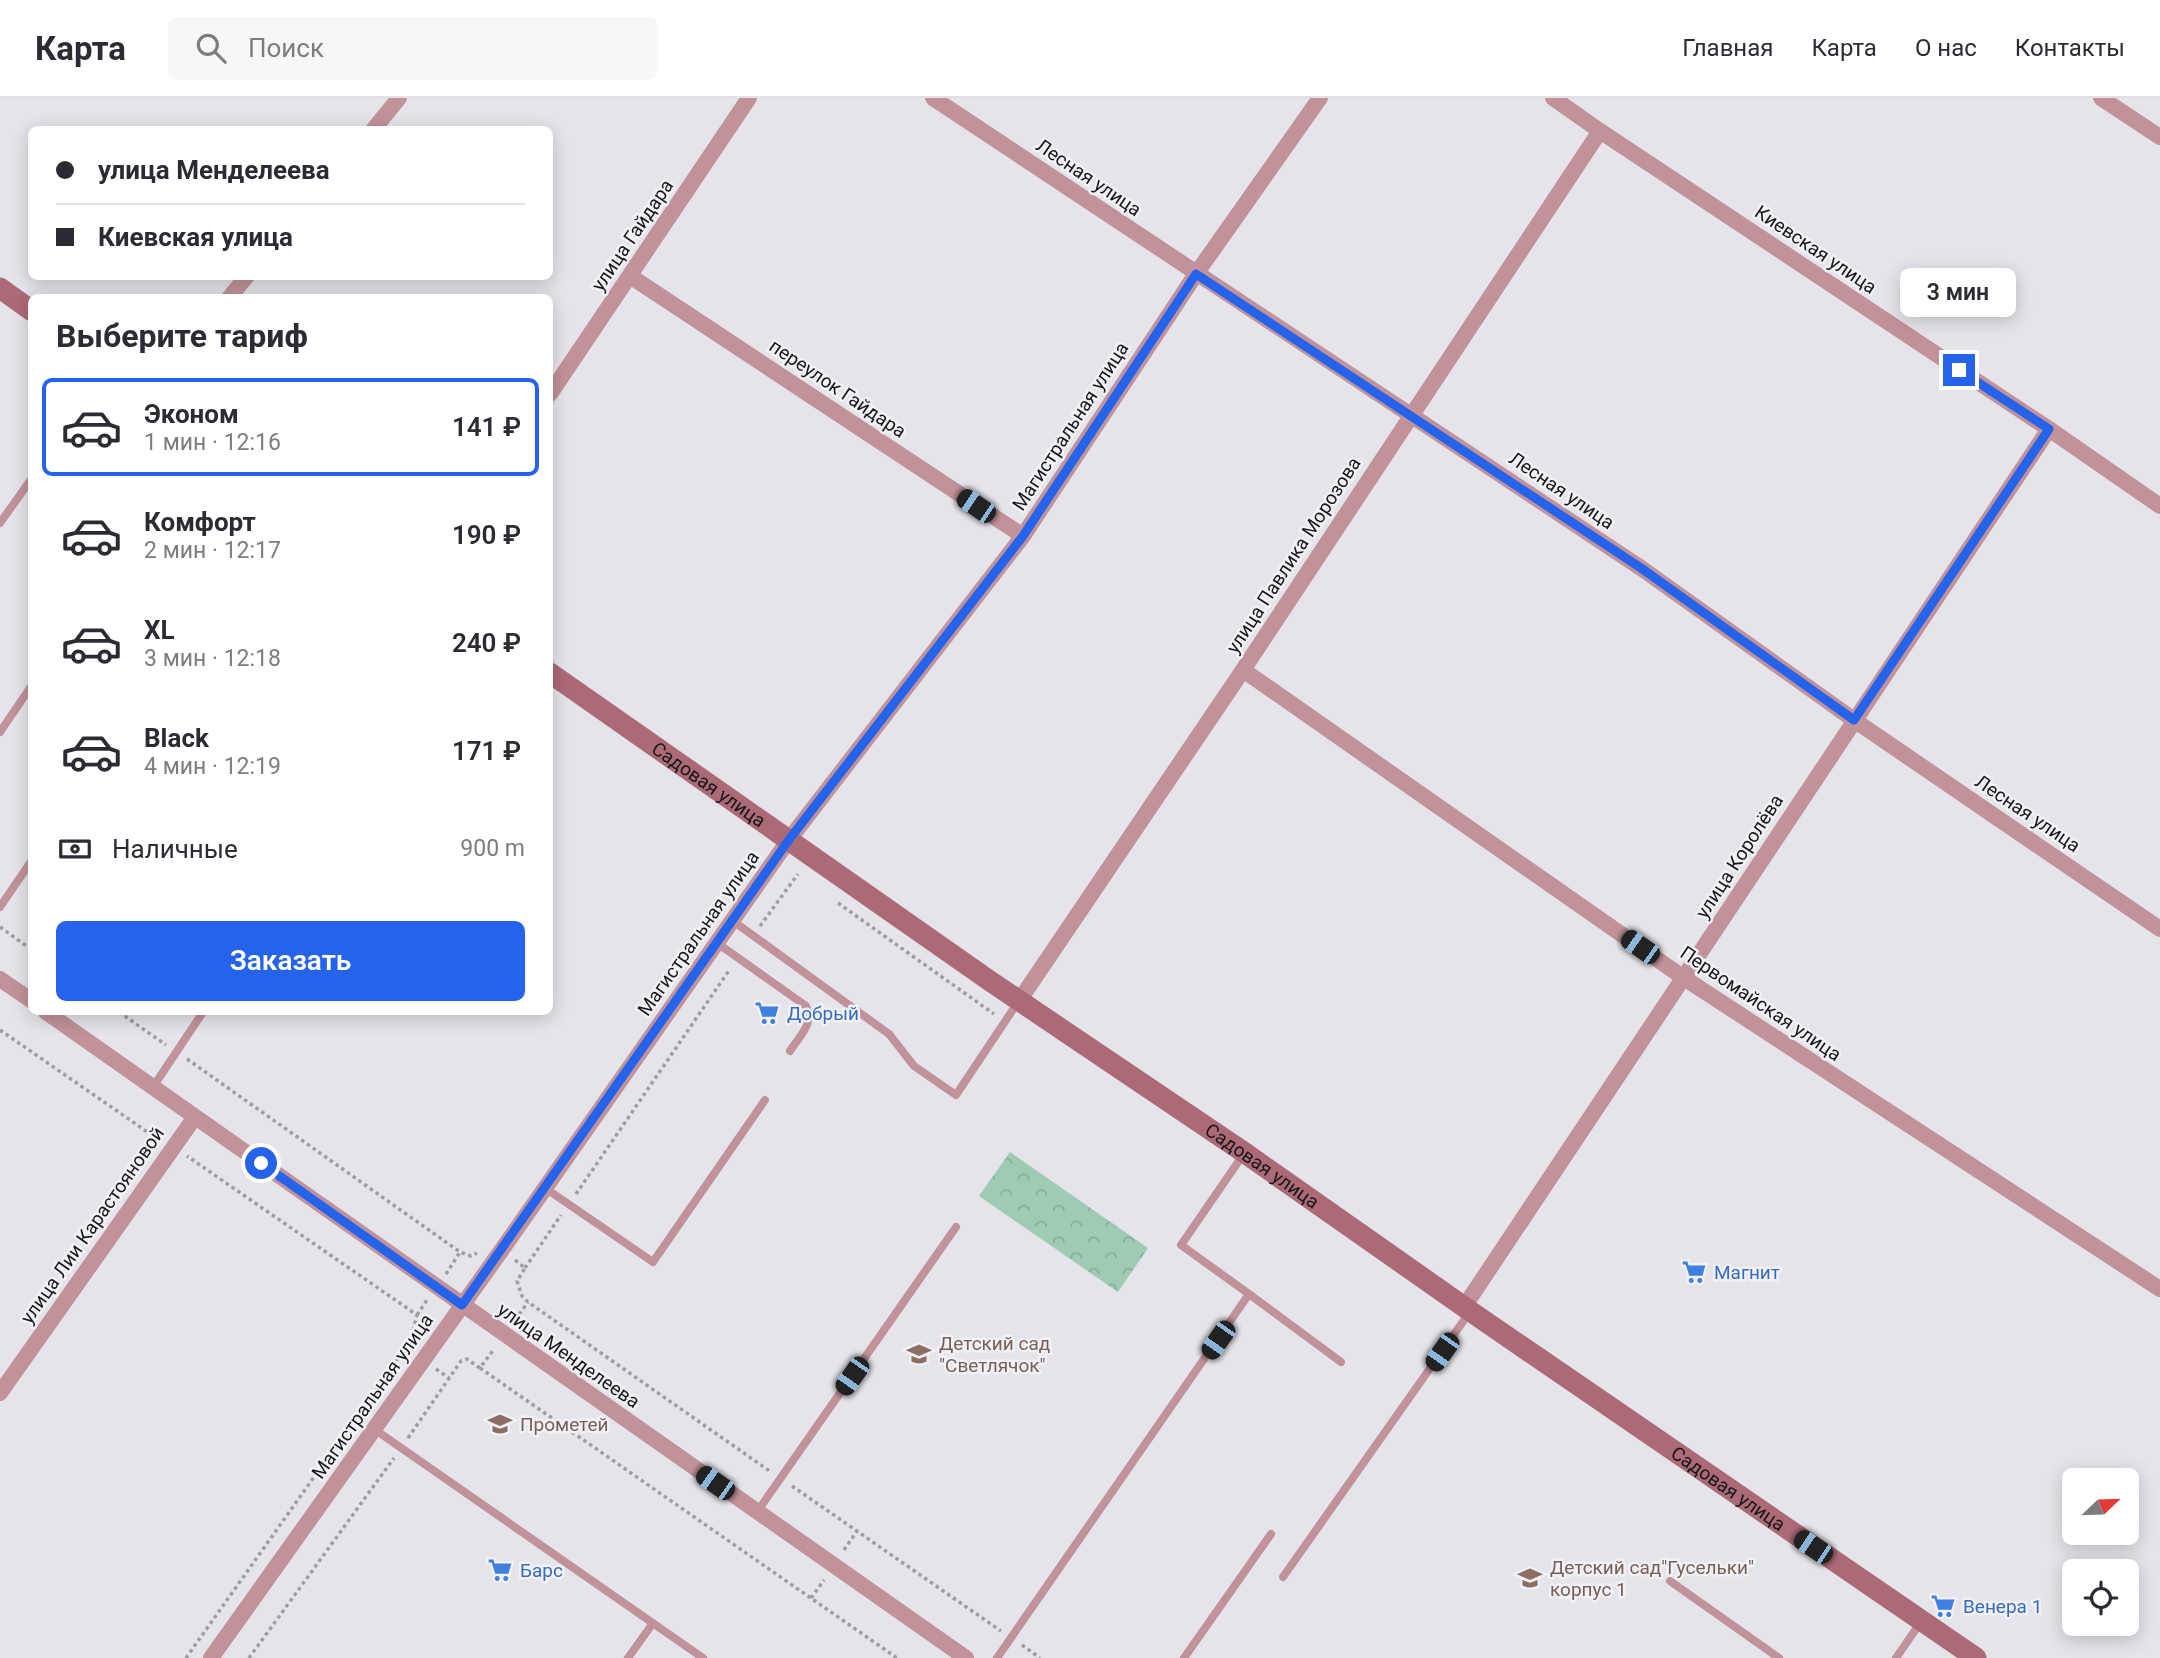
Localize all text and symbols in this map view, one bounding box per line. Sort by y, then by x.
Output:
search box [168,17,658,80]
text: Карта [35,29,126,68]
icon: search [192,29,230,67]
text: Поиск [248,33,324,63]
text: Главная [1682,34,1773,62]
text: Карта [1811,34,1877,62]
text: О нас [1915,34,1977,62]
text: Контакты [2015,34,2125,62]
street label: Лесная улица [1032,134,1146,221]
text: улица Менделеева [98,155,330,185]
street label: улица Гайдара [587,175,678,295]
street label: Киевская улица [1751,200,1881,299]
text: Киевская улица [98,222,293,252]
callout: 3 мин [1901,268,2017,317]
text: 3 мин [1927,279,1989,306]
text: Выберите тариф [56,317,308,355]
street label: переулок Гайдара [765,334,910,443]
street label: Магистральная улица [1007,338,1133,515]
route end [1943,354,1975,386]
icon: car [60,396,123,459]
text: Эконом [144,399,239,429]
text: 141 ₽ [452,412,521,442]
text: 1 мин · 12:16 [144,429,281,456]
street label: Лесная улица [1505,447,1619,534]
street label: улица Павлика Морозова [1221,453,1366,658]
car [953,486,1000,526]
icon: car [60,504,123,567]
text: Комфорт [144,507,256,537]
text: 190 ₽ [452,520,521,550]
text: 2 мин · 12:17 [144,537,281,564]
icon: car [60,612,123,675]
text: XL [144,615,175,645]
text: 240 ₽ [452,628,521,658]
text: 3 мин · 12:18 [144,645,281,672]
icon: car [60,720,123,783]
text: Black [144,723,209,753]
text: 171 ₽ [452,736,521,766]
street label: Садовая улица [647,737,770,832]
text: 4 мин · 12:19 [144,753,281,780]
street label: Лесная улица [1971,770,2085,857]
street label: улица Королёва [1691,790,1788,923]
icon: cash [56,830,94,868]
text: Наличные [112,834,238,864]
text: 900 m [460,835,525,862]
street label: Магистральная улица [633,846,764,1020]
button: Заказать [56,921,525,1001]
car [1617,926,1664,968]
street label: Первомайская улица [1676,941,1846,1066]
supermarket icon: Добрый [753,999,781,1027]
place label: Добрый [787,1002,859,1025]
street label: Садовая улица [1201,1118,1323,1213]
street label: улица Лии Карастояновой [16,1122,169,1328]
route start [245,1147,277,1179]
supermarket icon: Магнит [1680,1258,1708,1286]
place label: Магнит [1714,1261,1780,1284]
street label: улица Менделеева [493,1298,644,1413]
street label: Магистральная улица [307,1309,438,1483]
car [1198,1317,1239,1363]
car [1422,1329,1463,1375]
place label: Детский сад "Светлячок" [939,1332,1050,1377]
school or university icon: Детский сад "Светлячок" [905,1340,933,1368]
car [832,1353,873,1399]
school or university icon: Прометей [486,1410,514,1438]
place label: Прометей [520,1413,609,1436]
street label: Садовая улица [1667,1441,1790,1536]
car [692,1462,739,1504]
north arrow [2062,1468,2138,1545]
map controls [2062,1468,2139,1636]
car [1790,1527,1837,1567]
supermarket icon: Барс [486,1556,514,1584]
place label: Детский сад"Гусельки" корпус 1 [1550,1556,1754,1601]
place label: Барс [520,1559,563,1582]
button: locate [2062,1559,2139,1636]
school or university icon: Детский сад"Гусельки" корпус 1 [1516,1564,1544,1592]
supermarket icon: Венера 1 [1929,1592,1957,1620]
place label: Венера 1 [1963,1595,2042,1618]

